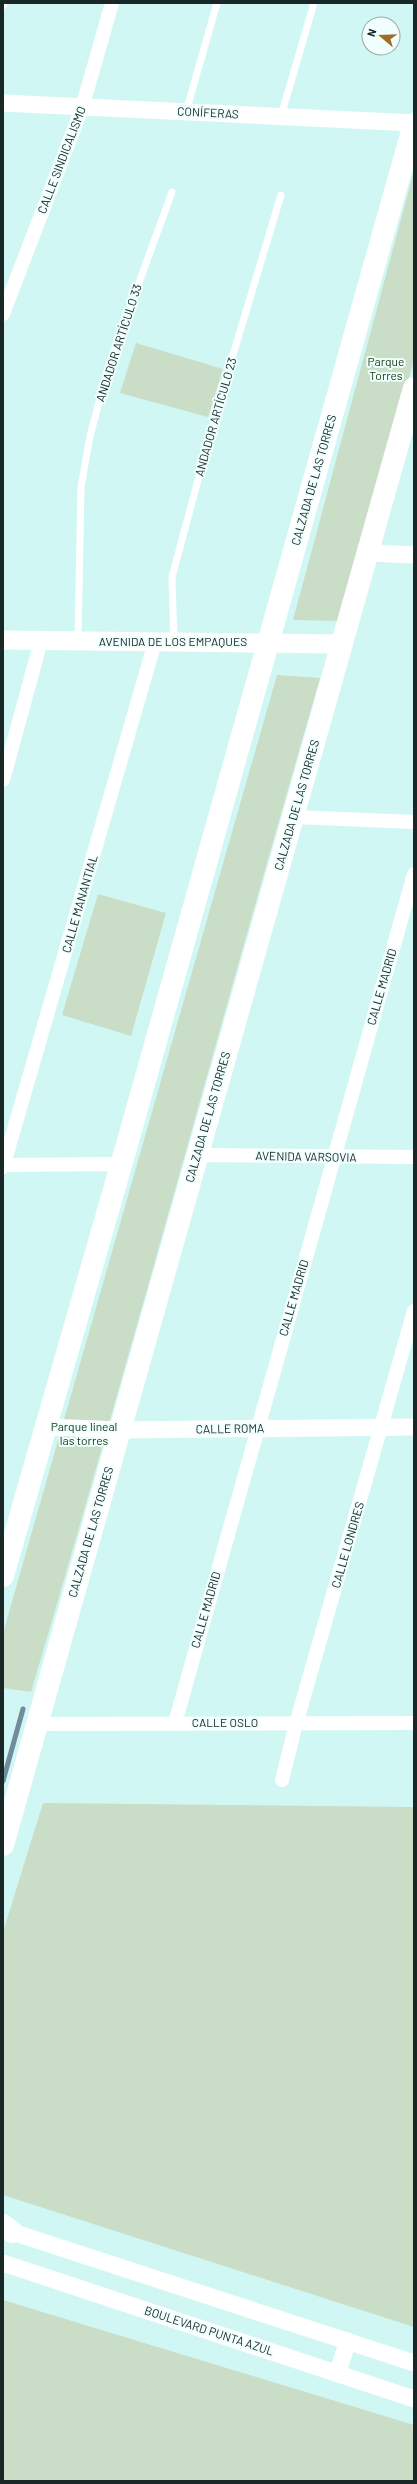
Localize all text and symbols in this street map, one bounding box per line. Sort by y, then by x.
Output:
north arrow [361,16,401,56]
text: N [364,27,378,38]
street label: CONÍFERAS [177,103,239,121]
street label: CALLE SINDICALISMO [34,104,88,215]
street label: ANDADOR ARTÍCULO 33 [92,282,144,403]
park label: Parque Torres [368,354,404,382]
street label: ANDADOR ARTÍCULO 23 [191,356,239,478]
street label: CALZADA DE LAS TORRES [288,413,338,547]
street label: AVENIDA DE LOS EMPAQUES [99,634,247,648]
street label: CALZADA DE LAS TORRES [271,738,321,872]
street label: CALLE MANANTIAL [58,853,100,954]
street label: CALLE MADRID [363,947,399,1027]
street label: CALZADA DE LAS TORRES [182,1050,232,1184]
street label: AVENIDA VARSOVIA [255,1148,357,1164]
street label: CALLE MADRID [275,1258,311,1338]
park label: Parque lineal las torres [51,1419,117,1447]
street label: CALLE ROMA [196,1420,264,1436]
street label: CALZADA DE LAS TORRES [65,1465,115,1599]
street label: CALLE LONDRES [328,1500,366,1589]
street label: CALLE MADRID [187,1570,223,1650]
street label: CALLE OSLO [192,1715,258,1729]
street label: BOULEVARD PUNTA AZUL [143,2303,276,2358]

